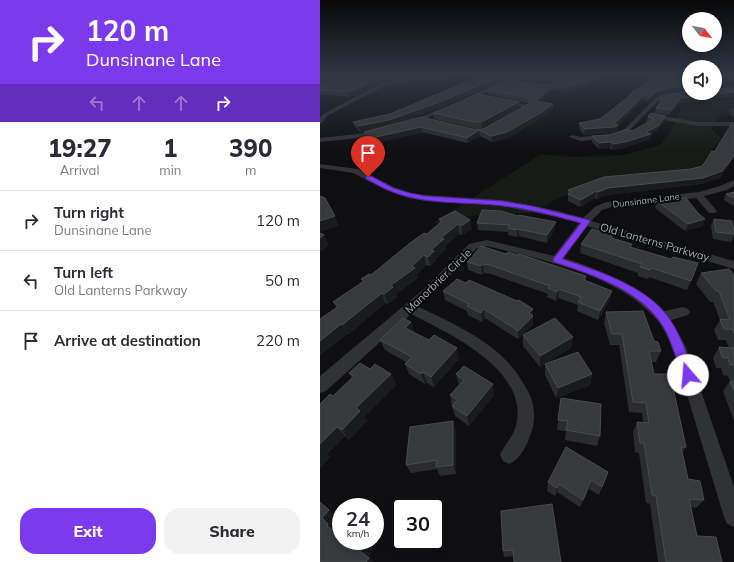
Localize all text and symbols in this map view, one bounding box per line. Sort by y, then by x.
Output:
north arrow [682,12,722,52]
map controls [682,12,722,100]
text: 120 m [86,13,169,48]
icon: right [20,16,72,68]
text: Dunsinane Lane [86,48,221,71]
button: sound [682,60,722,100]
icon: left [86,92,108,114]
icon: ahead [128,92,150,114]
icon: ahead [170,92,192,114]
icon: right [212,92,234,114]
text: 19:27 [48,133,112,163]
text: 1 [163,133,178,163]
text: 390 [229,133,272,163]
pin [351,136,385,177]
icon: arrive [357,142,379,164]
text: Arrival [60,162,100,178]
text: min [159,162,181,178]
text: m [245,162,256,178]
street label: Dunsinane Lane [612,190,680,210]
text: Turn right [54,203,124,222]
icon: right [20,210,42,232]
text: 120 m [256,211,300,230]
street label: Old Lanterns Parkway [599,220,711,264]
text: Dunsinane Lane [54,222,151,238]
street label: Manorbrier Circle [402,246,474,316]
text: Turn left [54,263,113,282]
icon: left [20,270,42,292]
text: 50 m [265,271,300,290]
text: Old Lanterns Parkway [54,282,188,298]
icon: arrive [20,330,42,352]
text: Arrive at destination [54,331,201,350]
text: 220 m [256,331,300,350]
position arrow [667,354,709,396]
speed limit sign: 30 [392,498,444,550]
text: 24 [346,506,370,531]
button: Exit [20,508,156,554]
button: Share [164,508,300,554]
text: km/h [347,527,369,540]

